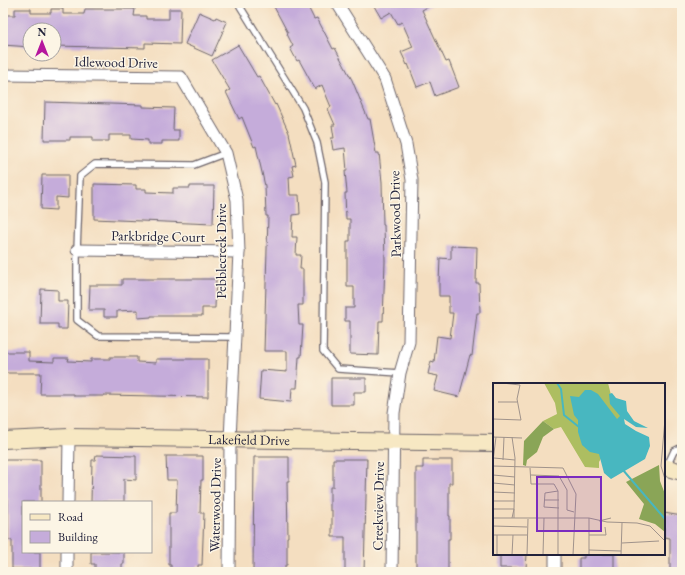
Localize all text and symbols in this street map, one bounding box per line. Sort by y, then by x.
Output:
north arrow [22,22,62,62]
text: N [38,25,47,39]
street label: Idlewood Drive [74,52,158,72]
street label: Parkwood Drive [385,170,405,258]
street label: Pebblecreek Drive [212,203,230,299]
street label: Parkbridge Court [111,226,206,246]
inset map [493,383,665,555]
street label: Lakefield Drive [208,430,290,449]
street label: Waterwood Drive [205,457,225,552]
street label: Creekview Drive [368,461,388,551]
legend [22,501,152,553]
text: Road [58,509,84,525]
text: Building [58,529,99,545]

